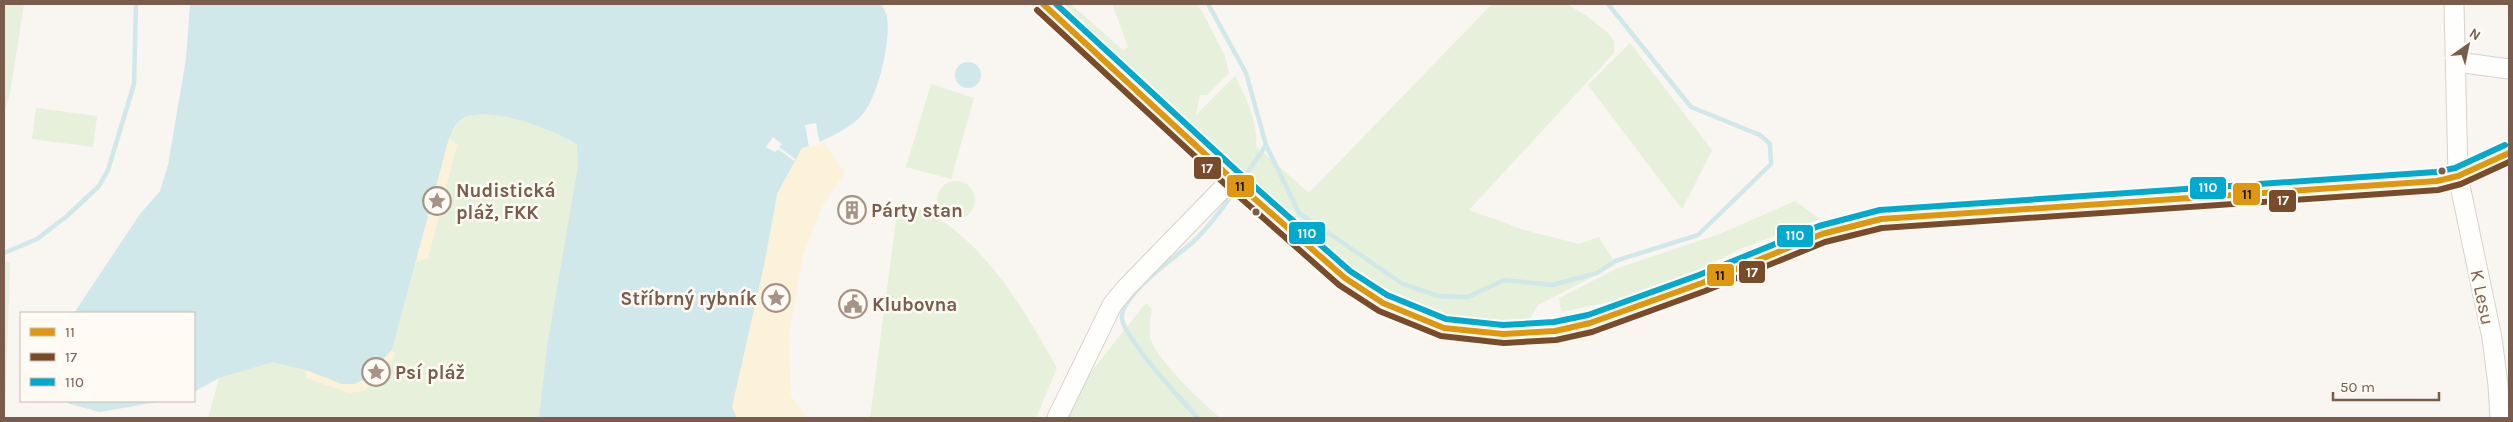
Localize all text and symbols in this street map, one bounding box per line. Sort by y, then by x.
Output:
north arrow [2443,20,2493,70]
text: N [2466,25,2484,44]
line badge: 17 [1193,156,1222,180]
text: 17 [1201,160,1213,177]
unlabelled marker [2437,166,2447,176]
line badge: 11 [1226,174,1255,198]
line badge: 110 [2189,176,2227,200]
text: 11 [1235,178,1245,195]
text: 110 [2199,179,2218,196]
place label: Nudistická pláž, FKK [456,180,556,224]
line badge: 11 [2232,182,2261,206]
place icon: Nudistická pláž, FKK [422,186,452,216]
text: 11 [2242,186,2252,203]
line badge: 17 [2268,189,2297,213]
text: 17 [2277,192,2289,209]
building icon: Párty stan [837,195,867,225]
place label: Párty stan [871,200,963,222]
unlabelled marker [1251,207,1261,217]
line badge: 110 [1288,221,1326,245]
line badge: 110 [1776,224,1814,248]
text: 110 [1298,225,1317,242]
text: 110 [1786,227,1805,244]
line badge: 17 [1738,260,1766,284]
line badge: 11 [1706,263,1735,287]
text: 17 [1746,264,1758,281]
text: 11 [1715,267,1725,284]
street label: K Lesu [2465,267,2499,327]
place icon: Stříbrný rybník [761,283,791,313]
place label: Stříbrný rybník [620,288,757,310]
public building icon: Klubovna [838,289,868,319]
place label: Klubovna [872,294,957,316]
legend [20,312,195,402]
text: 11 [65,323,75,341]
text: 17 [65,348,77,366]
place icon: Psí pláž [361,357,391,387]
place label: Psí pláž [395,362,465,384]
scale bar [2333,370,2439,402]
text: 110 [65,373,84,391]
text: 50 m [2340,378,2375,396]

